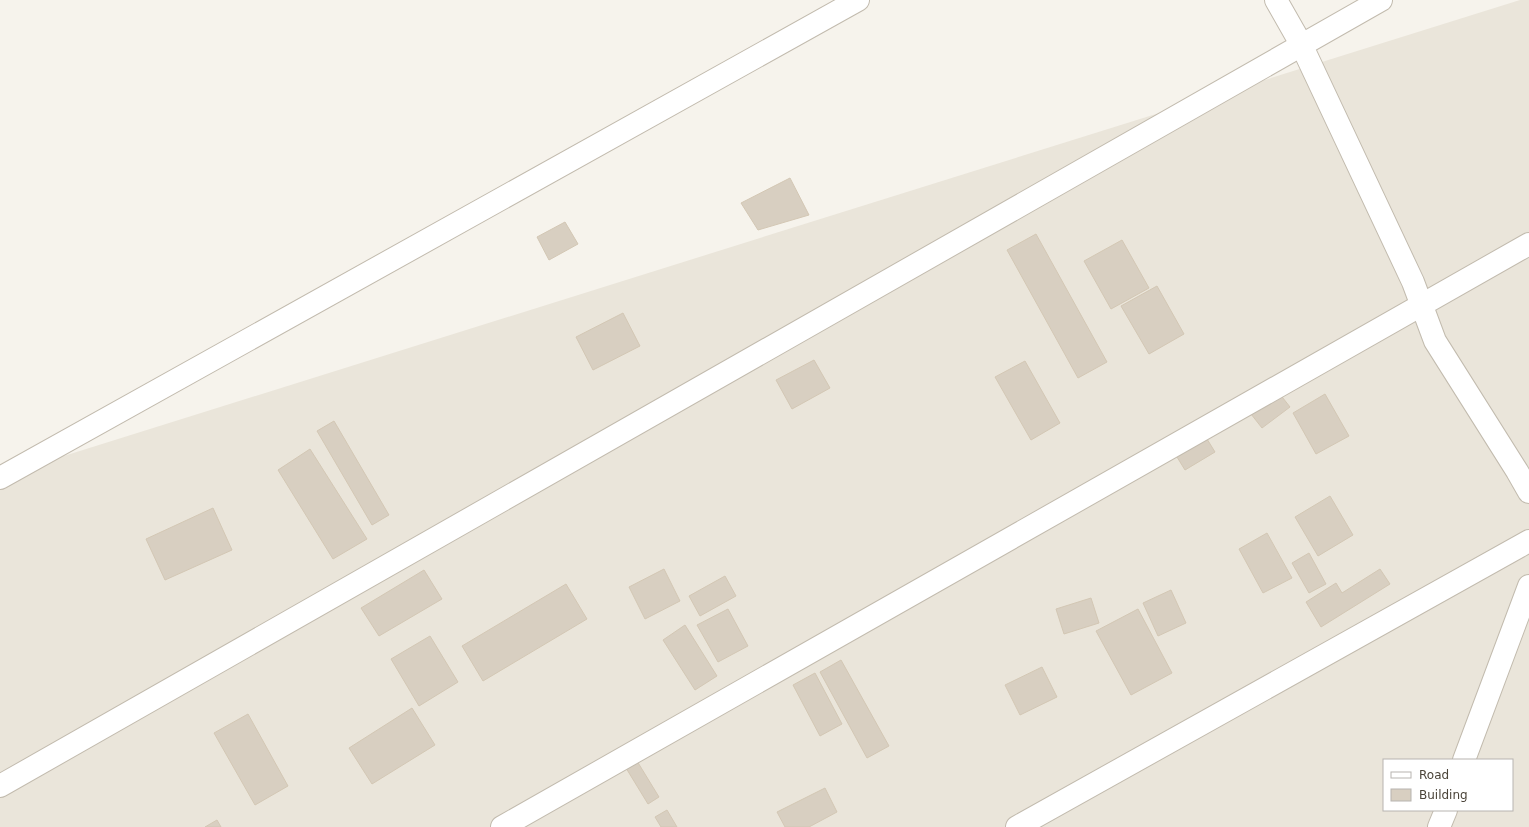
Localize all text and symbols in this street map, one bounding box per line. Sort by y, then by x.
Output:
legend [1383,759,1513,811]
text: Road [1419,768,1449,782]
text: Building [1419,788,1468,802]

